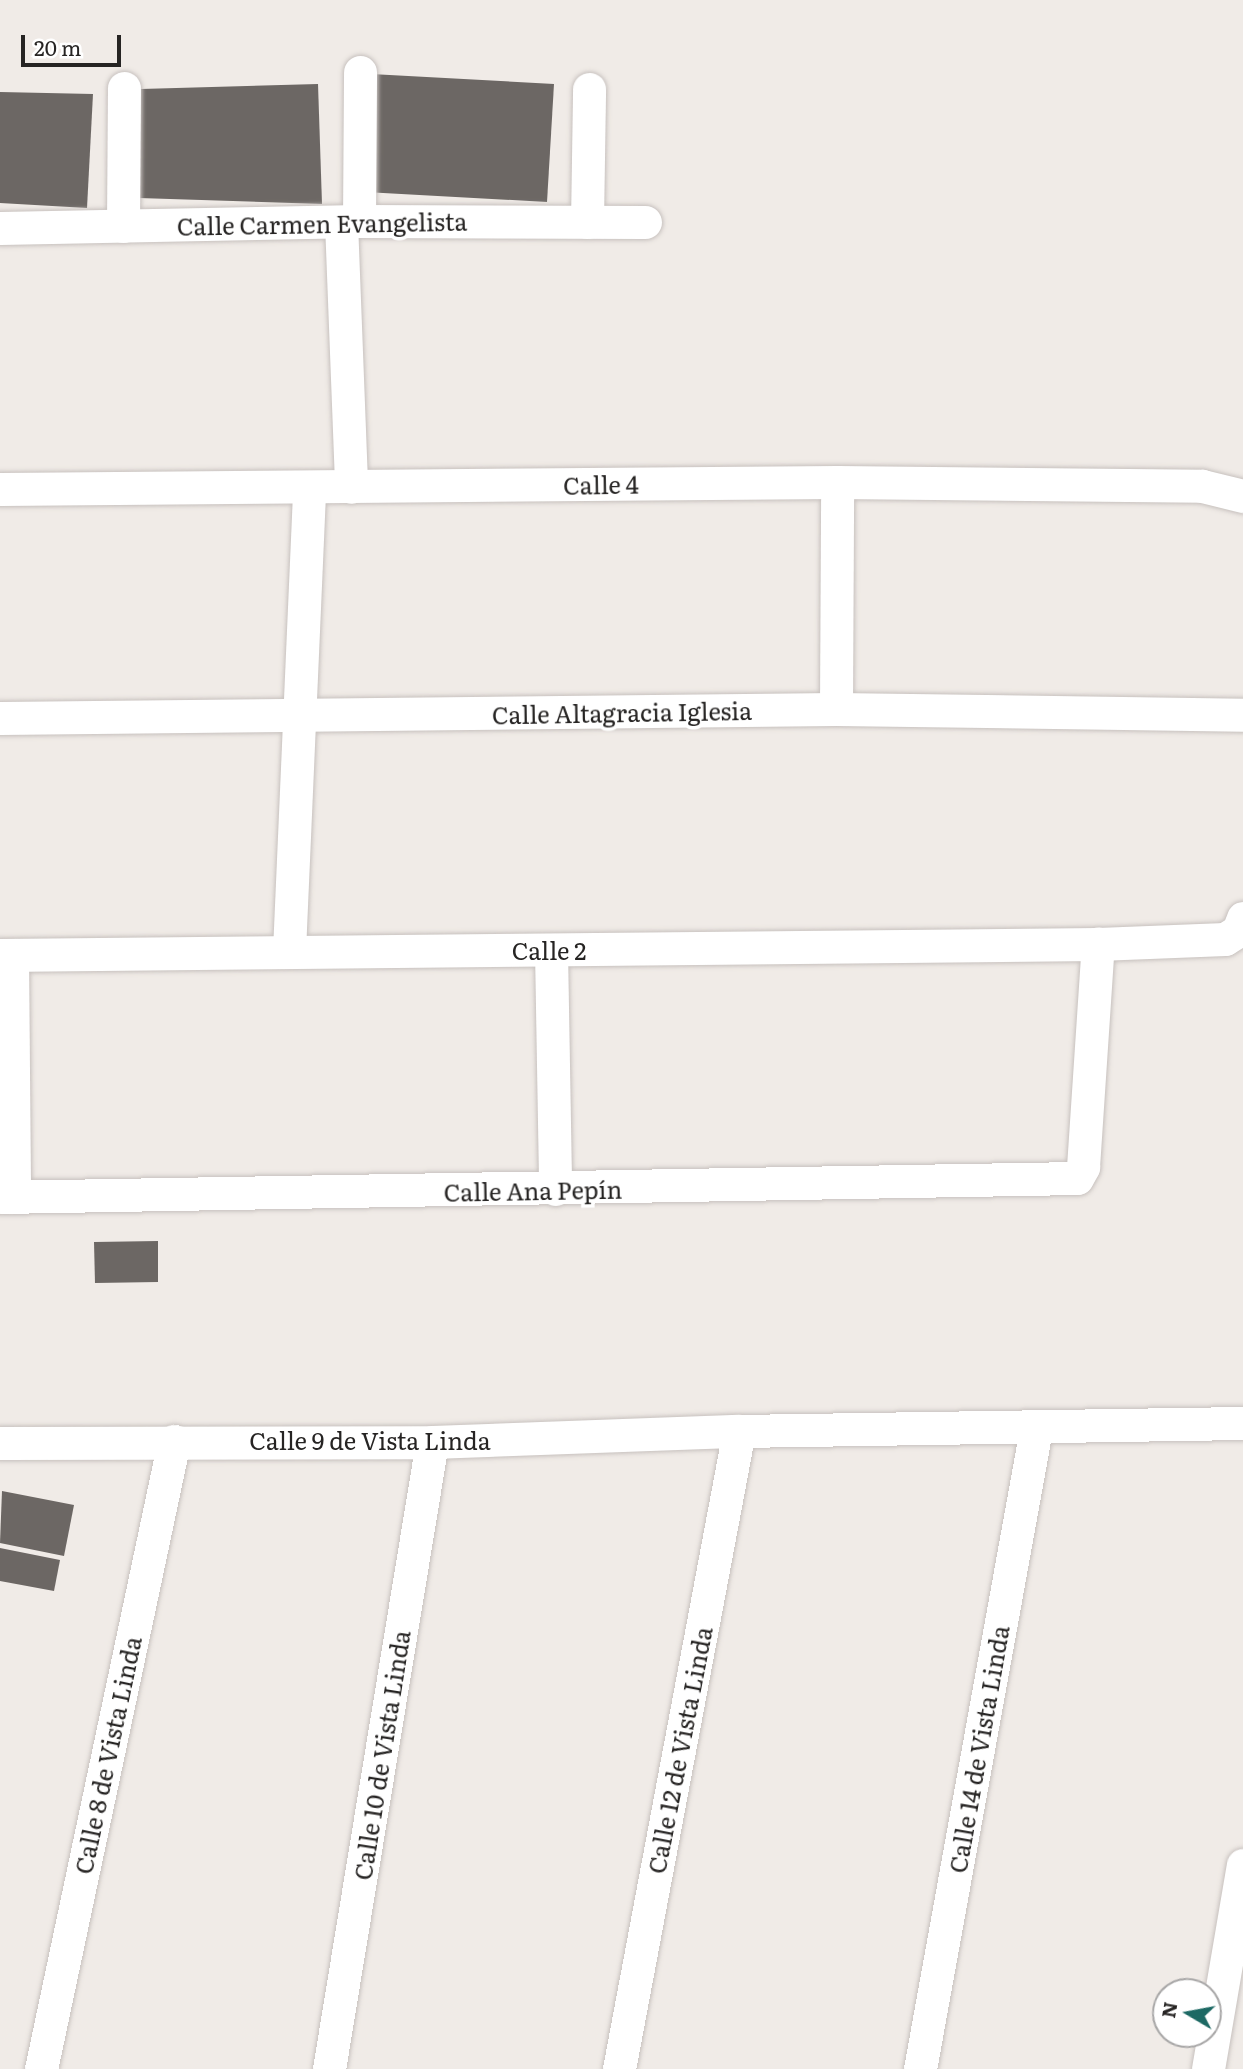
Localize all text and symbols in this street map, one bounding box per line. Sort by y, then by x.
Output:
scale bar [24,21,124,65]
text: 20 m [34,31,81,62]
street label: Calle Carmen Evangelista [177,206,467,240]
street label: Calle 4 [563,469,639,499]
street label: Calle Altagracia Iglesia [492,695,752,729]
street label: Calle 2 [512,936,586,964]
street label: Calle Ana Pepín [443,1174,623,1206]
street label: Calle 9 de Vista Linda [249,1426,491,1454]
street label: Calle 14 de Vista Linda [942,1623,1014,1875]
street label: Calle 12 de Vista Linda [641,1624,717,1876]
street label: Calle 10 de Vista Linda [347,1628,415,1882]
street label: Calle 8 de Vista Linda [68,1634,146,1876]
north arrow [1152,1978,1222,2048]
text: N [1153,1999,1183,2020]

